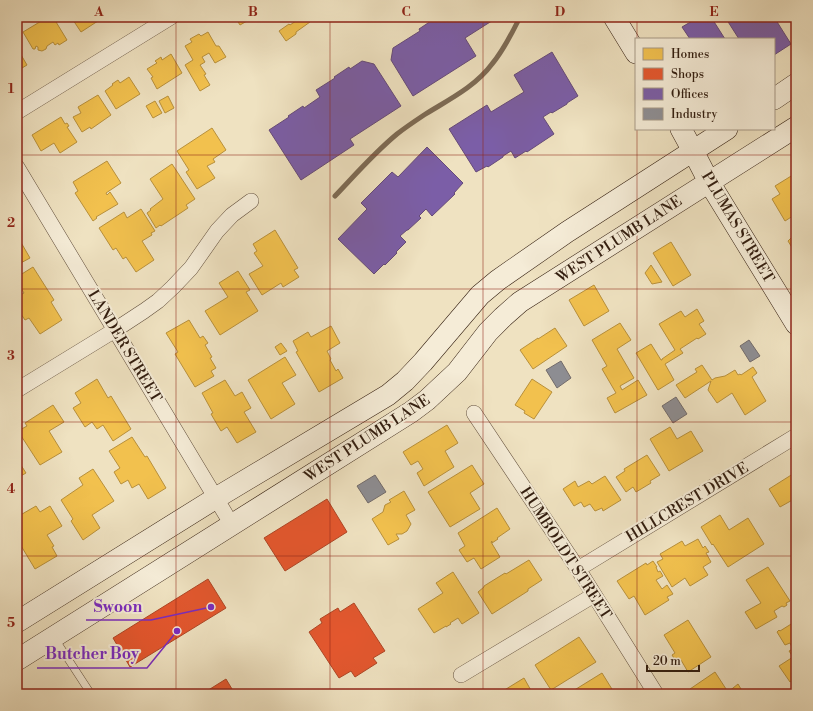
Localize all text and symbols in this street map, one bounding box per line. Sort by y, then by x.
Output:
text: A [93,4,104,20]
text: B [248,4,258,20]
text: C [401,4,411,20]
text: D [555,4,565,20]
text: E [709,4,719,20]
legend [635,38,775,130]
text: Homes [671,47,709,62]
text: Shops [671,67,704,82]
text: 1 [8,81,15,97]
text: Offices [671,87,709,102]
text: Industry [671,107,718,122]
street label: PLUMAS STREET [697,168,779,287]
street label: WEST PLUMB LANE [552,192,686,288]
text: 2 [7,215,15,231]
street label: LANDER STREET [83,287,166,406]
text: 3 [7,348,15,364]
street label: WEST PLUMB LANE [300,391,434,487]
street label: HILLCREST DRIVE [623,458,752,546]
text: 4 [7,481,16,497]
street label: HUMBOLDT STREET [516,483,616,623]
callout: Swoon [86,592,151,620]
text: Swoon [94,597,143,617]
text: 5 [7,615,15,631]
callout: Butcher Boy [37,640,147,668]
text: Butcher Boy [45,644,140,664]
scale bar [647,647,699,673]
text: 20 m [653,654,681,669]

